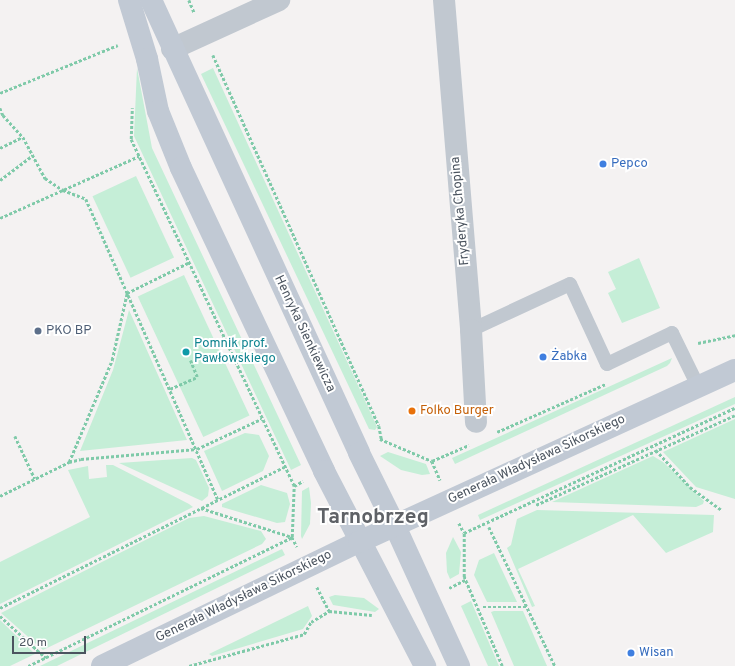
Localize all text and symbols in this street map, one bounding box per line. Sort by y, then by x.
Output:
street label: Fryderyka Chopina [448,156,474,266]
place label: Pepco [611,156,648,172]
marker: Pepco [598,159,608,169]
street label: Henryka Sienkiewicza [270,273,338,395]
place label: PKO BP [46,323,91,339]
marker: PKO BP [33,326,43,336]
place label: Pomnik prof. Pawłowskiego [194,337,276,368]
marker: Pomnik prof. Pawłowskiego [181,347,191,357]
place label: Żabka [551,349,587,365]
marker: Żabka [538,352,548,362]
place label: Folko Burger [420,403,494,419]
marker: Folko Burger [407,406,417,416]
street label: Generała Władysława Sikorskiego [446,412,628,508]
district label: Tarnobrzeg [317,505,429,531]
street label: Generała Władysława Sikorskiego [153,547,335,647]
scale bar [14,628,88,654]
text: 20 m [19,635,47,651]
place label: Wisan [639,645,674,661]
marker: Wisan [626,648,636,658]

